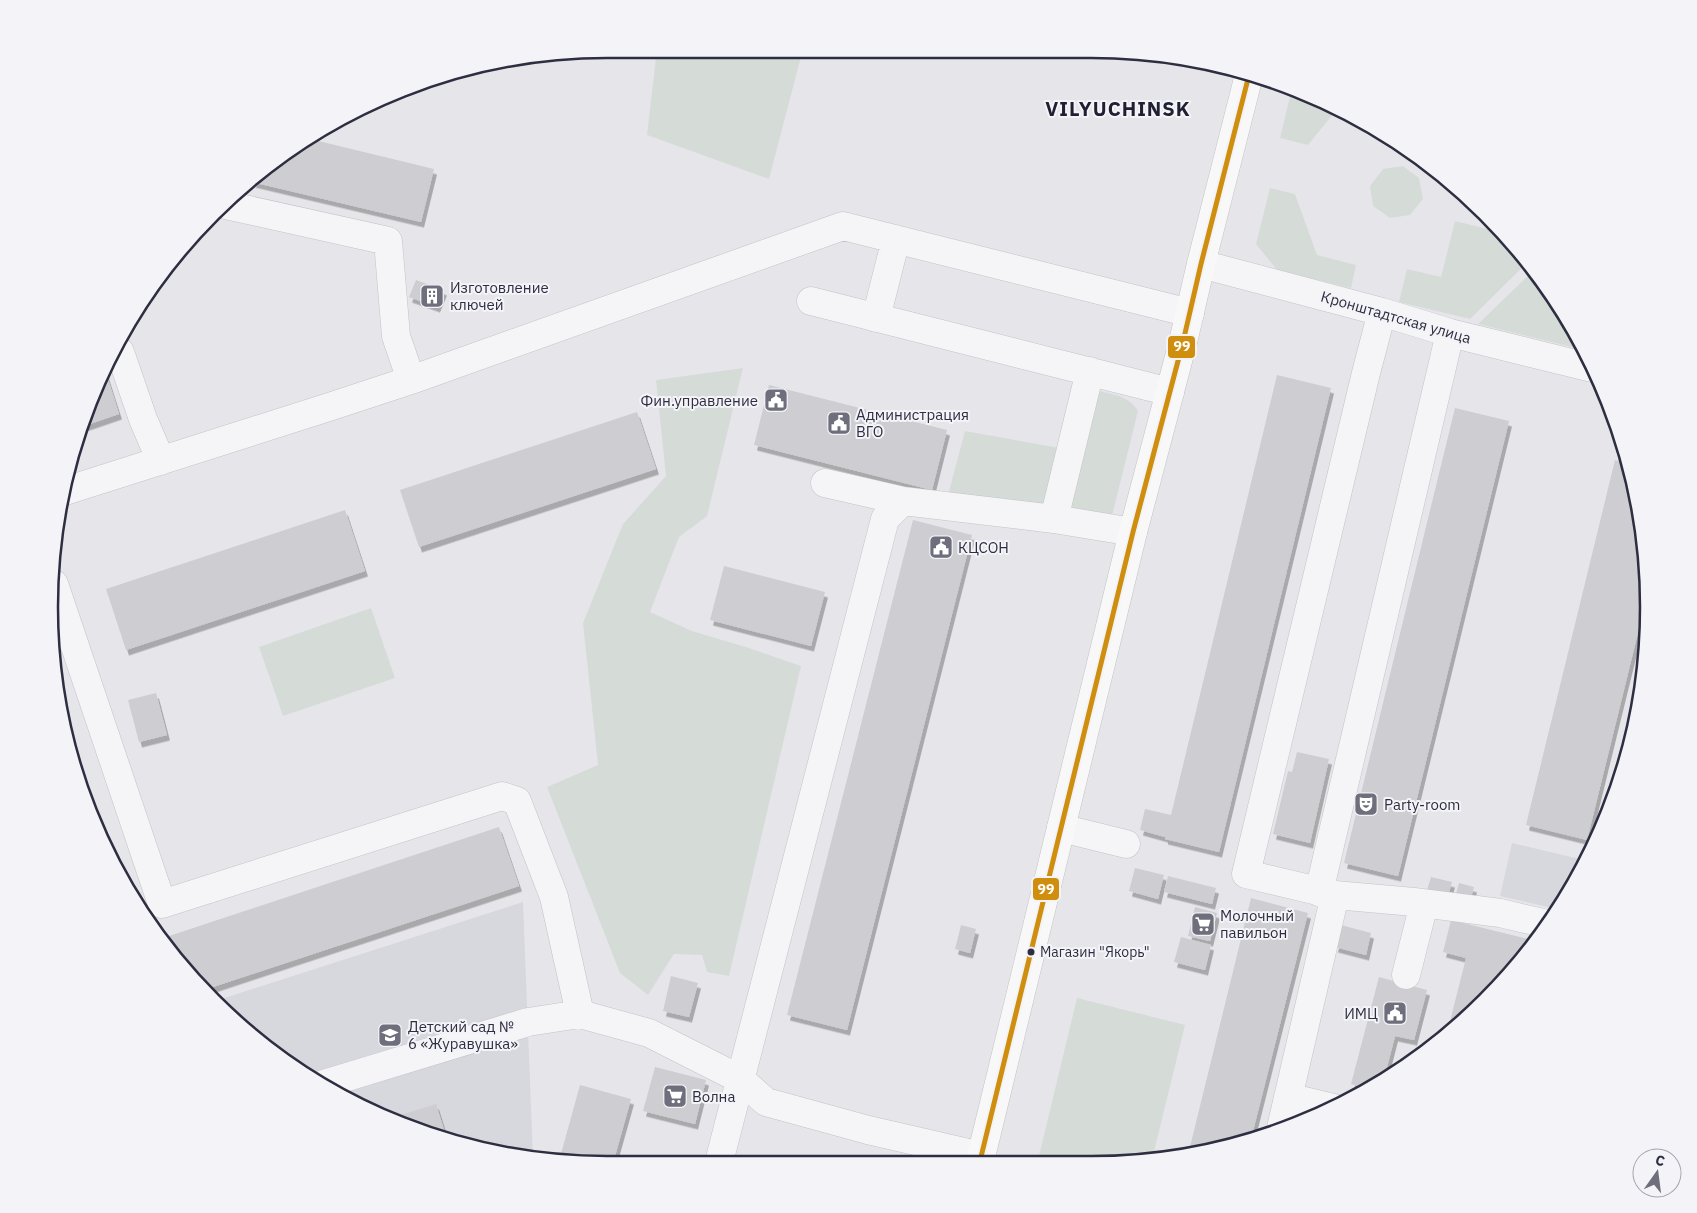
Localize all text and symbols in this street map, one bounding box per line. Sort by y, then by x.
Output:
district label: VILYUCHINSK [1045,95,1191,122]
place label: Изготовление ключей [450,278,549,314]
building icon: Изготовление ключей [419,283,445,309]
street label: Кронштадтская улица [1319,286,1473,348]
line badge: 99 [1167,335,1196,359]
text: 99 [1174,337,1190,355]
public building icon: Фин.управление [763,387,789,413]
place label: Фин.управление [641,391,758,410]
place label: Администрация ВГО [856,405,969,441]
public building icon: Администрация ВГО [826,410,852,436]
public building icon: КЦСОН [928,534,954,560]
place label: КЦСОН [958,538,1009,557]
theatre icon: Party-room [1353,791,1379,817]
place label: Party-room [1384,795,1460,814]
line badge: 99 [1032,877,1060,901]
text: 99 [1038,880,1054,898]
place label: Молочный павильон [1220,906,1294,942]
supermarket icon: Молочный павильон [1190,911,1216,937]
place label: Магазин "Якорь" [1040,943,1150,961]
marker: Магазин "Якорь" [1026,947,1036,957]
public building icon: ИМЦ [1382,1000,1408,1026]
place label: ИМЦ [1344,1004,1378,1023]
place label: Детский сад № 6 «Журавушка» [408,1017,518,1053]
school or university icon: Детский сад № 6 «Журавушка» [377,1022,403,1048]
supermarket icon: Волна [662,1083,688,1109]
place label: Волна [692,1087,735,1106]
north arrow [1632,1148,1682,1198]
text: С [1654,1151,1667,1170]

